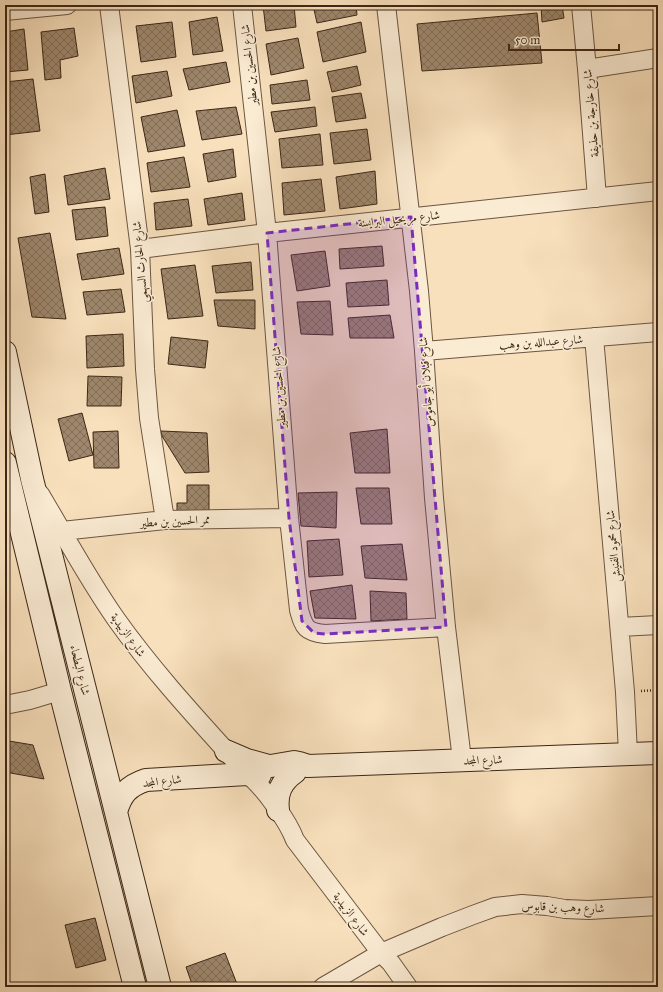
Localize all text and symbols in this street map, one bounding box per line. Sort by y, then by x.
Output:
street label: شارع الحسين بن مطير [238,23,264,108]
scale bar [509,26,619,52]
text: 50 m [515,33,540,47]
street label: شارع خارجة بن حذيفة [580,68,606,158]
street label: شارع مريحيل البرايسة [357,208,441,234]
street label: شارع الحارث السهمي [129,220,156,304]
street label: شارع عبدالله بن وهب [499,332,584,356]
street label: شارع قبلان أبو جاموس [415,336,440,428]
street label: شارع الحسين بن مطير [269,345,293,430]
street label: شارع محمود الفنيش [603,509,627,583]
street label: ممر الحسين بن مطير [138,512,210,531]
street label: شارع الزبيدية [104,610,149,662]
street label: شارع البطحاء [63,643,93,698]
street label: شارع المجد [463,752,503,772]
street label: شارع المجد [142,772,183,794]
street label: شارع الزبيدية [327,890,372,941]
street label: شارع وهب بن قابوس [521,899,605,919]

